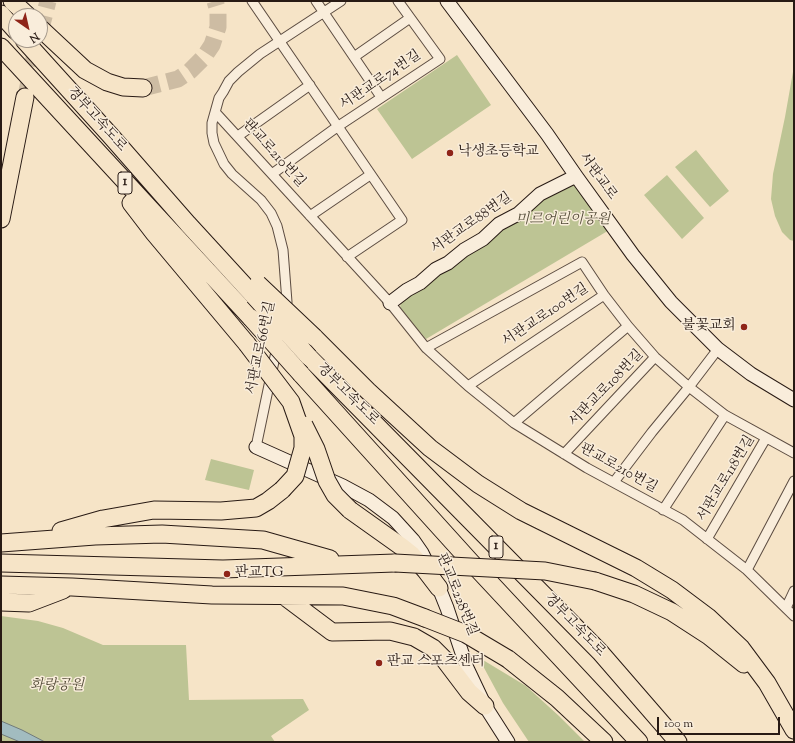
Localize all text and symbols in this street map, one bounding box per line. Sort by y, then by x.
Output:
north arrow [8,8,48,48]
text: N [26,28,42,46]
street label: 서판교로74번길 [337,48,425,114]
street label: 경부고속도로 [63,84,129,156]
street label: 판교로210번길 [238,116,308,192]
place label: 낙생초등학교 [458,145,539,161]
marker: 낙생초등학교 [445,148,455,158]
street label: 서판교로 [574,150,620,204]
road number: 1 [118,172,132,194]
street label: 서판교로88번길 [428,190,516,258]
park label: 미르어린이공원 [516,213,610,229]
street label: 서판교로100번길 [500,281,592,351]
street label: 서판교로66번길 [244,300,280,396]
place label: 불꽃교회 [682,319,736,335]
marker: 불꽃교회 [739,322,749,332]
street label: 서판교로108번길 [566,347,648,431]
street label: 경부고속도로 [312,360,382,430]
street label: 서판교로118번길 [695,433,759,525]
street label: 판교로210번길 [576,441,660,497]
road number: 1 [489,536,503,558]
street label: 판교로228번길 [432,551,480,639]
place label: 판교TG [235,566,283,582]
marker: 판교TG [222,569,232,579]
street label: 경부고속도로 [540,591,608,661]
place label: 판교 스포츠센터 [387,655,485,671]
marker: 판교 스포츠센터 [374,658,384,668]
park label: 화랑공원 [30,679,84,695]
scale bar [659,709,782,735]
text: 100 m [664,715,693,733]

